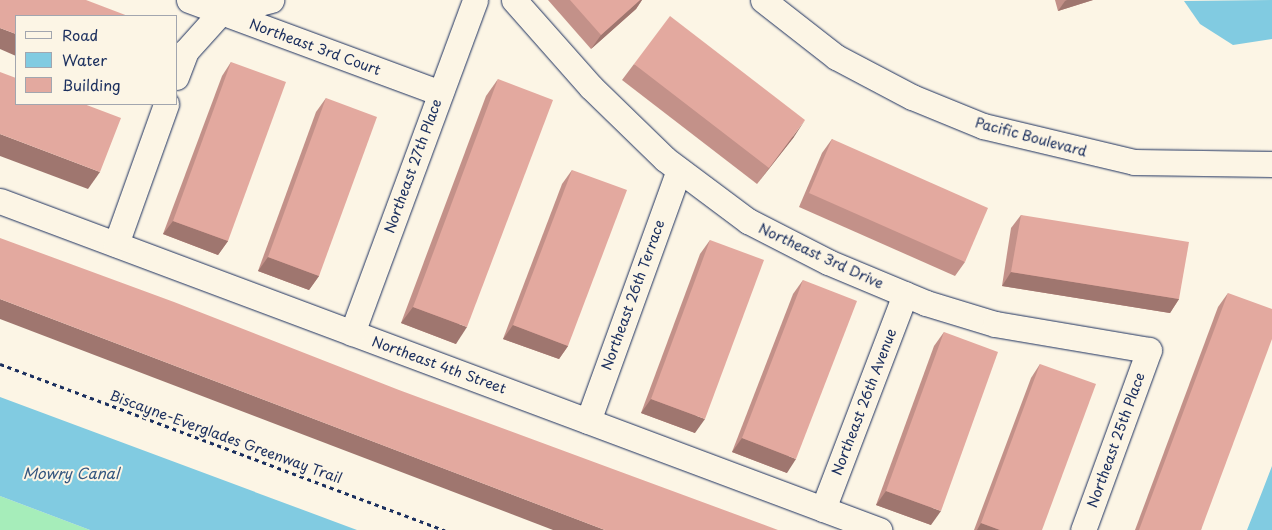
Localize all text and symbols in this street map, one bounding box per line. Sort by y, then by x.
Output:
legend [15,15,178,105]
street label: Northeast 3rd Court [247,15,383,79]
text: Road [62,23,98,46]
text: Water [62,48,107,71]
text: Building [62,73,121,96]
street label: Northeast 27th Place [381,96,445,236]
street label: Pacific Boulevard [973,114,1089,160]
street label: Northeast 26th Terrace [598,217,668,373]
street label: Northeast 3rd Drive [756,220,886,292]
street label: Northeast 26th Avenue [828,326,900,478]
street label: Northeast 4th Street [370,333,508,397]
street label: Northeast 25th Place [1084,370,1148,510]
street label: Biscayne-Everglades Greenway Trail [106,387,346,487]
water label: Mowry Canal [22,464,120,482]

